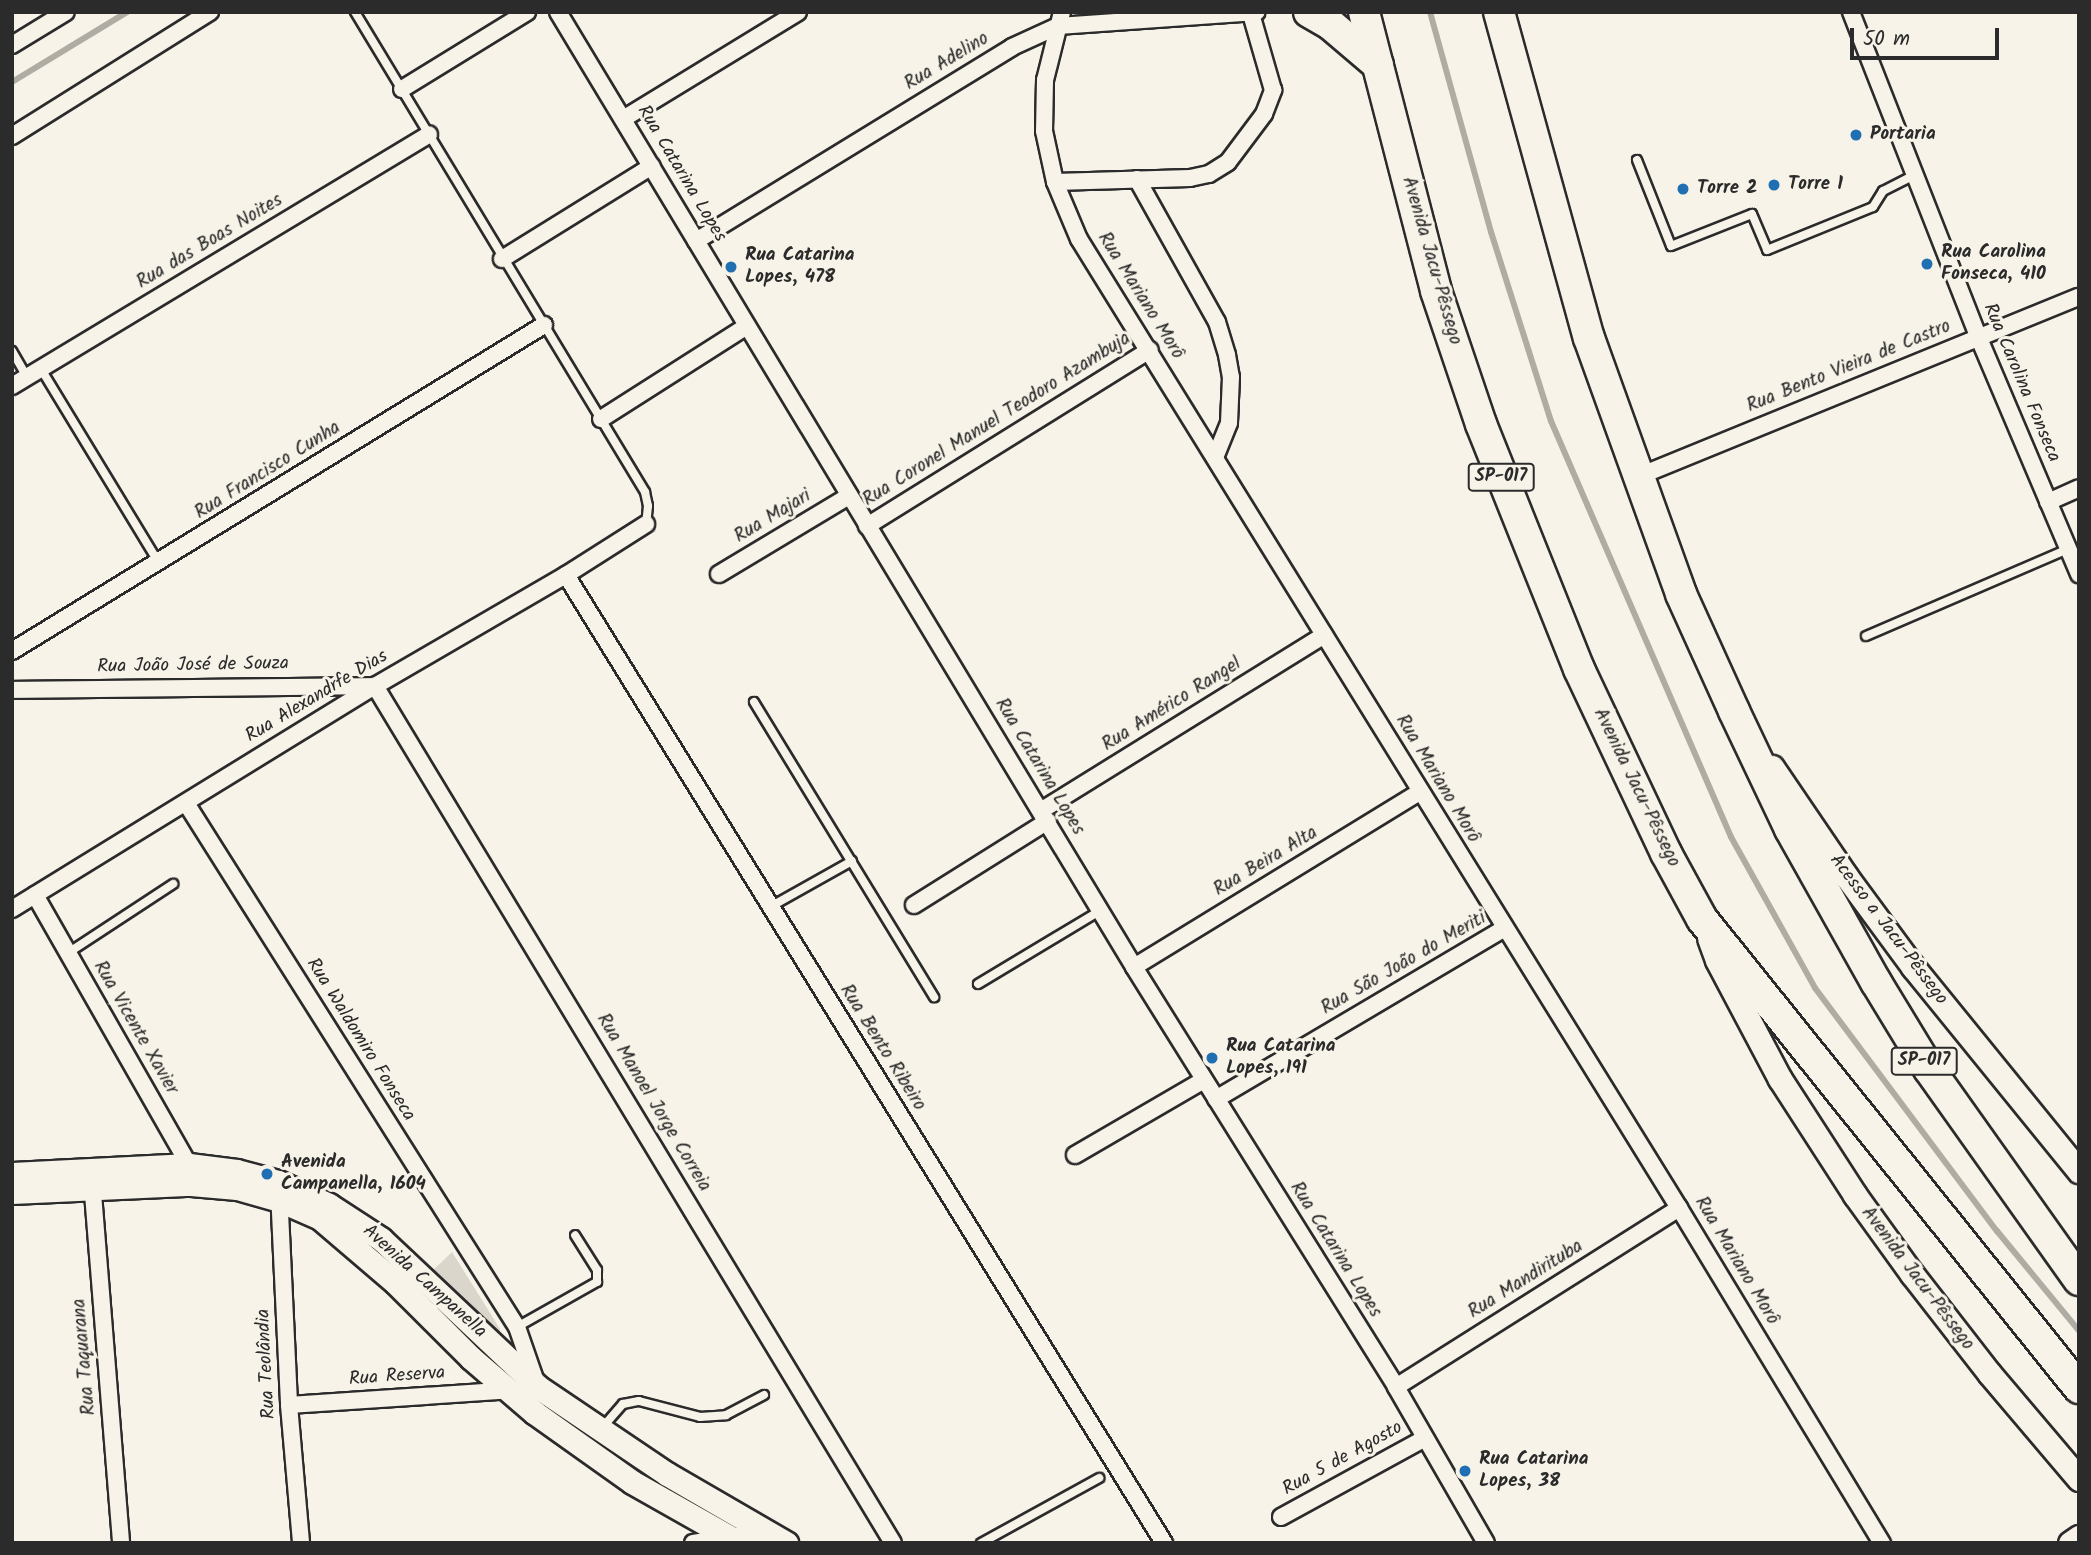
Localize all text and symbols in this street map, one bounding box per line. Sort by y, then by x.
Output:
scale bar [1853,14,2002,58]
text: 50 m [1863,23,1910,56]
street label: Rua Adelino [901,28,993,96]
street label: Rua Catarina Lopes [631,101,731,247]
place label: Portaria [1870,124,1936,146]
marker: Portaria [1848,127,1864,143]
street label: Avenida Jacu-Pêssego [1396,174,1466,348]
place label: Torre 1 [1788,174,1843,196]
marker: Torre 1 [1766,177,1782,193]
place label: Torre 2 [1697,178,1757,200]
marker: Torre 2 [1675,181,1691,197]
street label: Rua das Boas Noites [133,189,287,295]
street label: Rua Mariano Morô [1092,228,1188,364]
place label: Rua Carolina Fonseca, 410 [1941,242,2046,286]
place label: Rua Catarina Lopes, 478 [745,245,854,289]
marker: Rua Carolina Fonseca, 410 [1919,256,1935,272]
marker: Rua Catarina Lopes, 478 [723,259,739,275]
street label: Rua Carolina Fonseca [1977,300,2065,466]
street label: Rua Bento Vieira de Castro [1744,316,1954,418]
street label: Rua Coronel Manuel Teodoro Azambuja [859,328,1135,512]
street label: Rua Francisco Cunha [191,417,345,525]
road number: SP-017 [1466,462,1536,491]
street label: Rua Majari [731,485,815,549]
street label: Rua Alexandrfe Dias [242,646,392,748]
street label: Rua João José de Souza [97,653,289,679]
street label: Rua Américo Rangel [1098,653,1246,757]
street label: Rua Catarina Lopes [989,694,1089,840]
street label: Avenida Jacu-Pêssego [1588,705,1684,871]
street label: Rua Mariano Morô [1390,711,1484,847]
street label: Rua Beira Alta [1210,822,1322,902]
street label: Acesso a Jacu-Pêssego [1824,850,1952,1010]
street label: Rua São João do Meriti [1317,907,1491,1021]
street label: Rua Waldomiro Fonseca [300,954,420,1126]
street label: Rua Vicente Xavier [88,957,182,1099]
street label: Rua Bento Ribeiro [834,981,930,1115]
street label: Rua Manoel Jorge Correia [591,1010,715,1196]
place label: Rua Catarina Lopes, 191 [1226,1036,1335,1080]
road number: SP-017 [1889,1046,1959,1076]
marker: Rua Catarina Lopes, 191 [1204,1050,1220,1066]
place label: Avenida Campanella, 1604 [281,1152,426,1196]
marker: Avenida Campanella, 1604 [259,1166,275,1182]
street label: Rua Catarina Lopes [1284,1178,1386,1322]
street label: Rua Mariano Morô [1689,1193,1783,1329]
street label: Avenida Jacu-Pêssego [1856,1203,1978,1355]
street label: Avenida Campanella [357,1220,491,1344]
street label: Rua Mandirituba [1464,1236,1588,1324]
street label: Rua Taquarana [69,1298,101,1416]
street label: Rua Teolândia [253,1308,281,1420]
street label: Rua Reserva [348,1362,446,1392]
street label: Rua 5 de Agosto [1279,1417,1407,1501]
place label: Rua Catarina Lopes, 38 [1479,1449,1588,1493]
marker: Rua Catarina Lopes, 38 [1457,1463,1473,1479]

